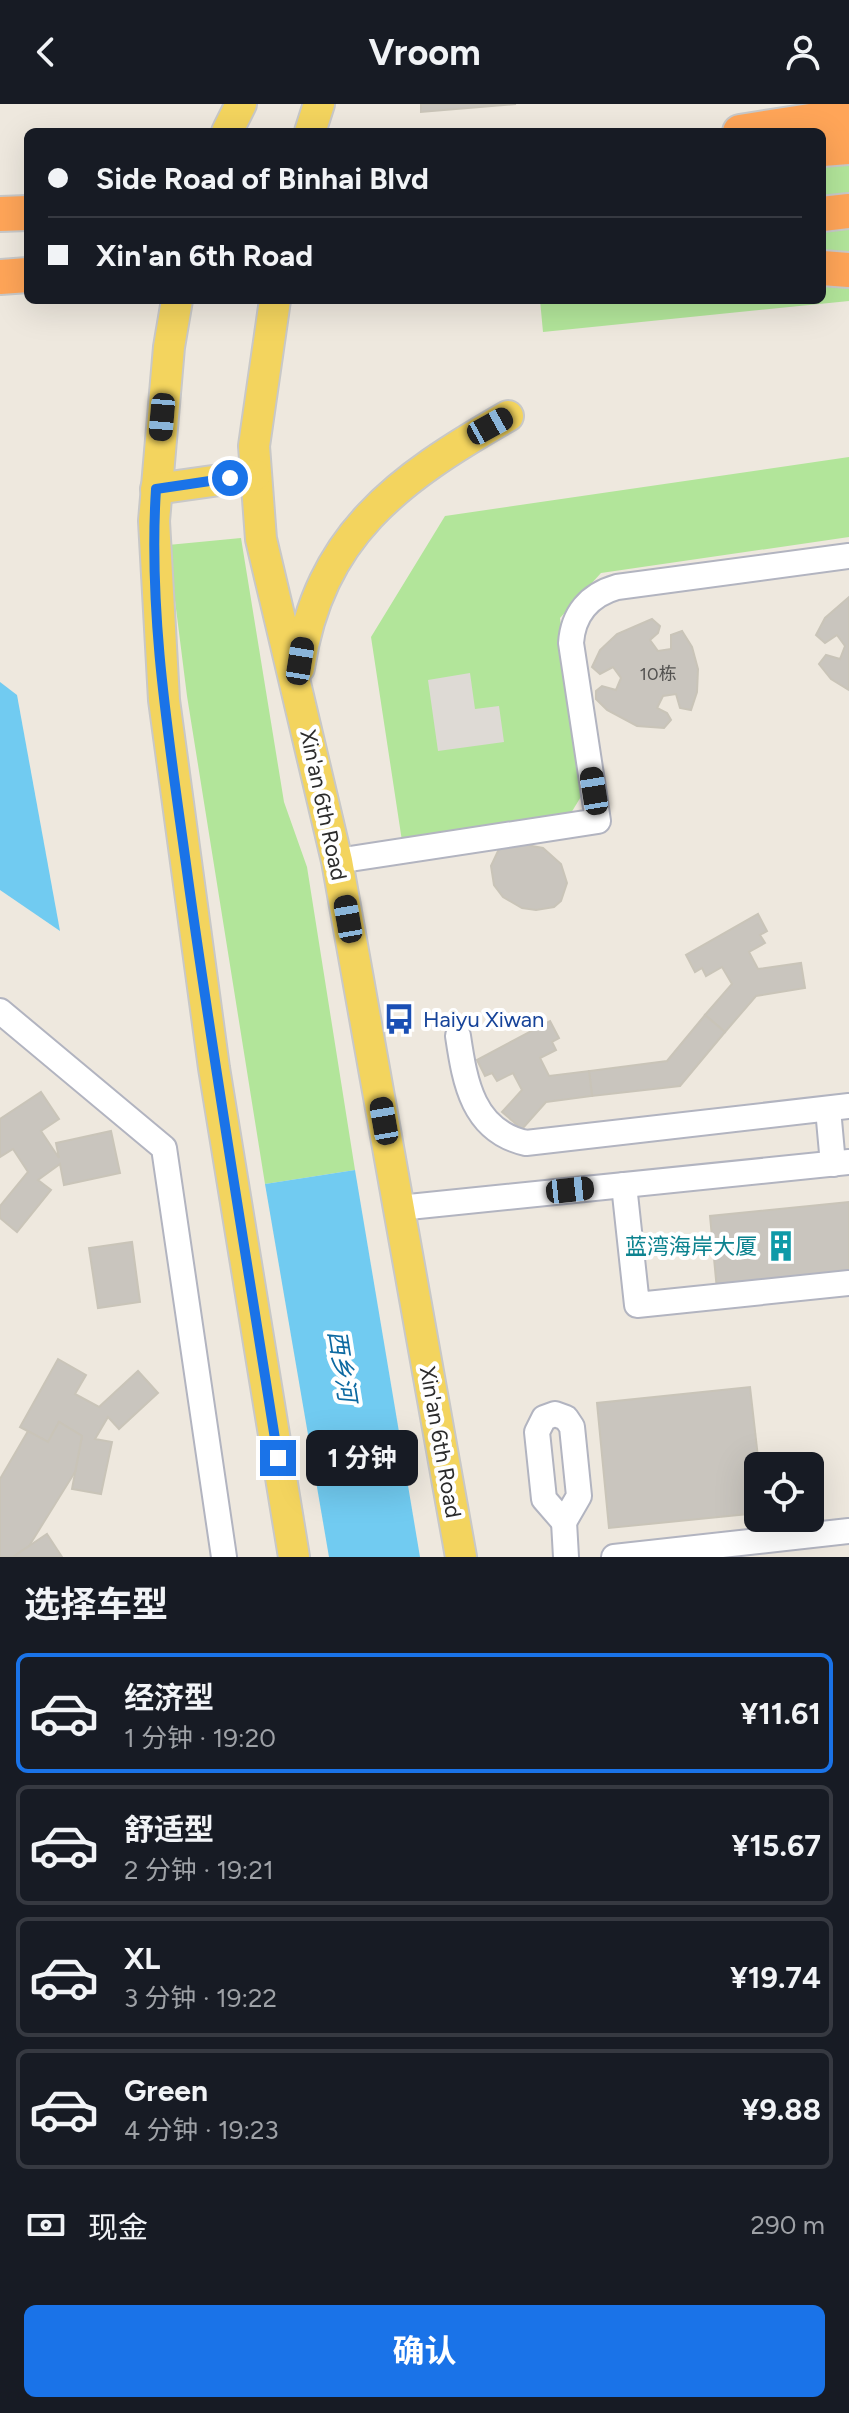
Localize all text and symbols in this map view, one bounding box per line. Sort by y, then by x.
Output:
icon: back [24,30,68,74]
icon: person [781,30,825,74]
text: Vroom [368,31,481,74]
text: Side Road of Binhai Blvd [96,160,429,197]
text: Xin'an 6th Road [96,237,313,274]
car [148,392,176,442]
car [463,404,517,448]
route start [212,460,248,496]
car [284,635,316,687]
house number: 10栋 [640,663,676,685]
street label: Xin'an 6th Road [294,727,353,883]
car [578,765,610,817]
car [332,893,364,945]
bus stop icon: Haiyu Xiwan [382,1002,416,1036]
place label: Haiyu Xiwan [423,1006,544,1033]
car [368,1095,400,1147]
car [545,1176,595,1204]
building icon: 蓝湾海岸大厦 [764,1229,798,1263]
place label: 蓝湾海岸大厦 [625,1233,757,1260]
water label: 西乡河 [323,1328,363,1408]
street label: Xin'an 6th Road [414,1364,467,1520]
callout: 1 分钟 [306,1430,418,1486]
route end [260,1440,296,1476]
text: 1 分钟 [327,1442,397,1474]
map controls [744,1452,824,1532]
button: locate [744,1452,824,1532]
text: 选择车型 [24,1583,168,1626]
icon: car [28,1677,100,1749]
text: 经济型 [124,1679,214,1716]
text: ¥11.61 [740,1695,821,1732]
text: 1 分钟 · 19:20 [124,1722,276,1754]
icon: car [28,1809,100,1881]
text: 舒适型 [124,1811,214,1848]
text: ¥15.67 [732,1827,821,1864]
text: 2 分钟 · 19:21 [124,1854,274,1886]
text: XL [124,1940,160,1977]
icon: car [28,1941,100,2013]
text: ¥19.74 [730,1959,821,1996]
text: 3 分钟 · 19:22 [124,1982,277,2014]
text: Green [124,2072,208,2109]
icon: car [28,2073,100,2145]
text: ¥9.88 [742,2091,821,2128]
text: 4 分钟 · 19:23 [124,2114,279,2146]
icon: cash [24,2203,68,2247]
text: 现金 [88,2209,148,2246]
text: 290 m [751,2209,825,2241]
button: 确认 [24,2305,825,2397]

